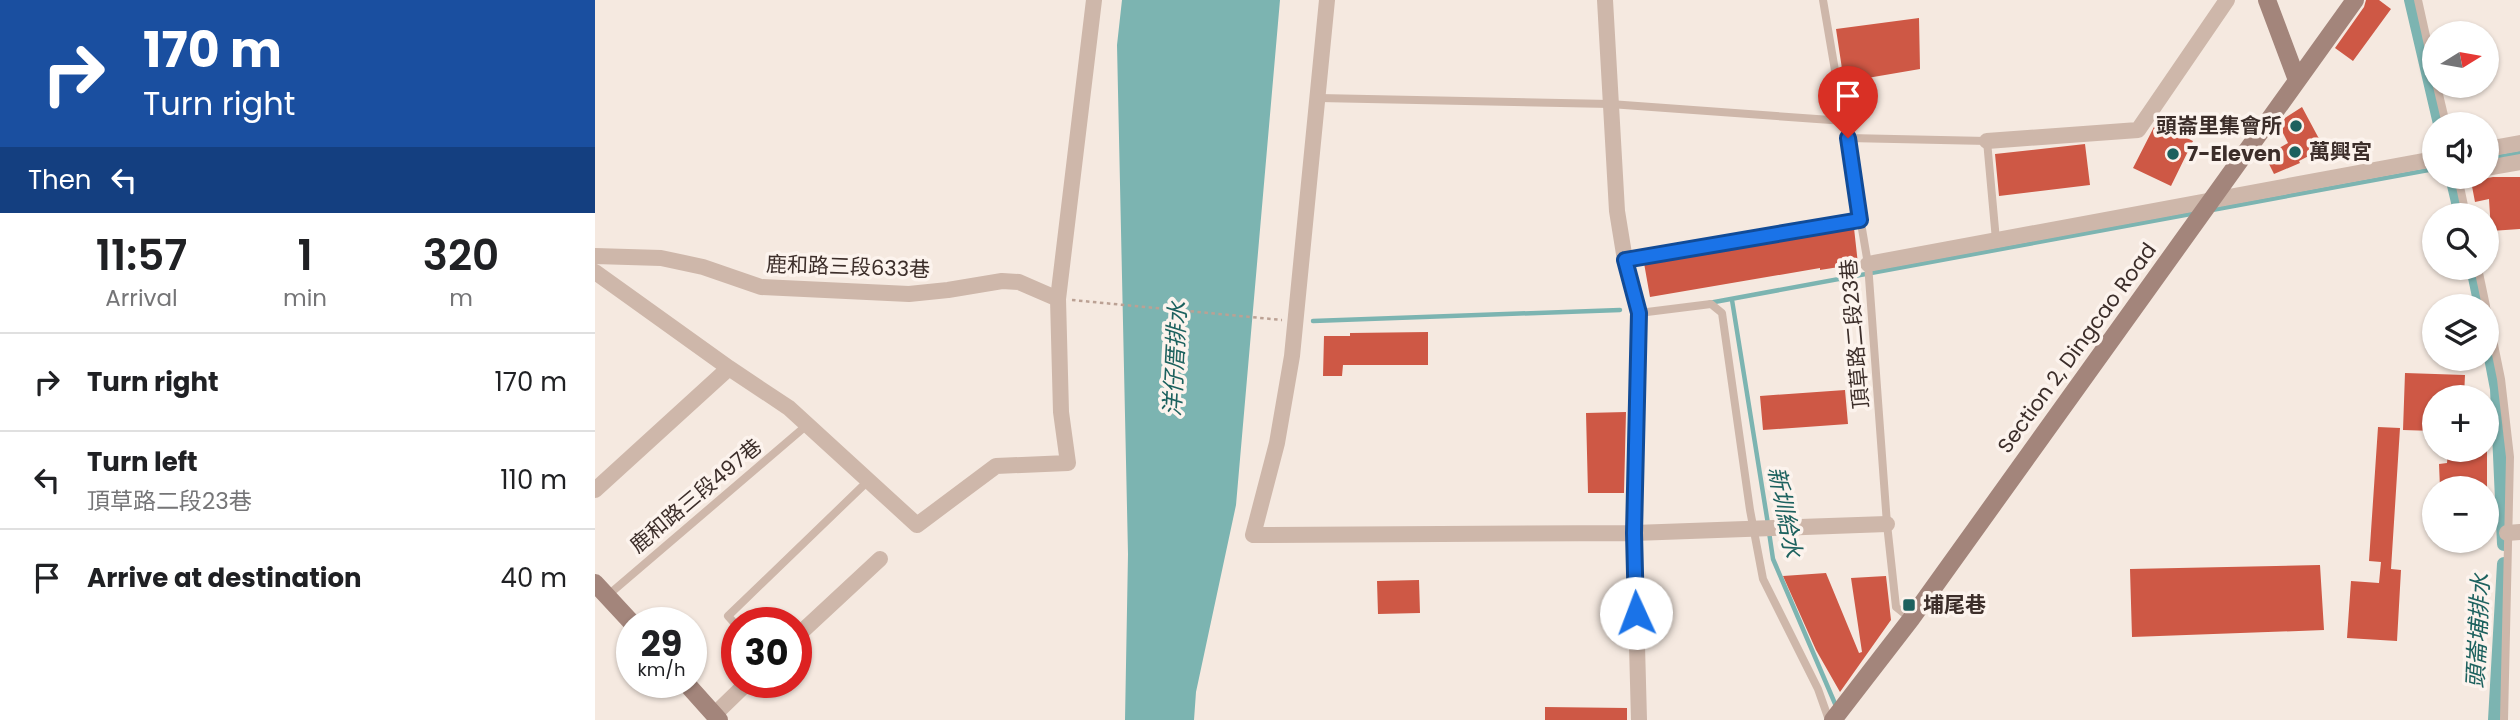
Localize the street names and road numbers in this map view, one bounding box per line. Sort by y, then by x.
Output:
street label: Section 2, Dingcao Road [1990,237,2163,459]
street label: 鹿和路三段633巷 [766,249,931,284]
street label: 頂草路二段23巷 [1834,258,1876,410]
street label: 鹿和路三段497巷 [624,432,768,559]

